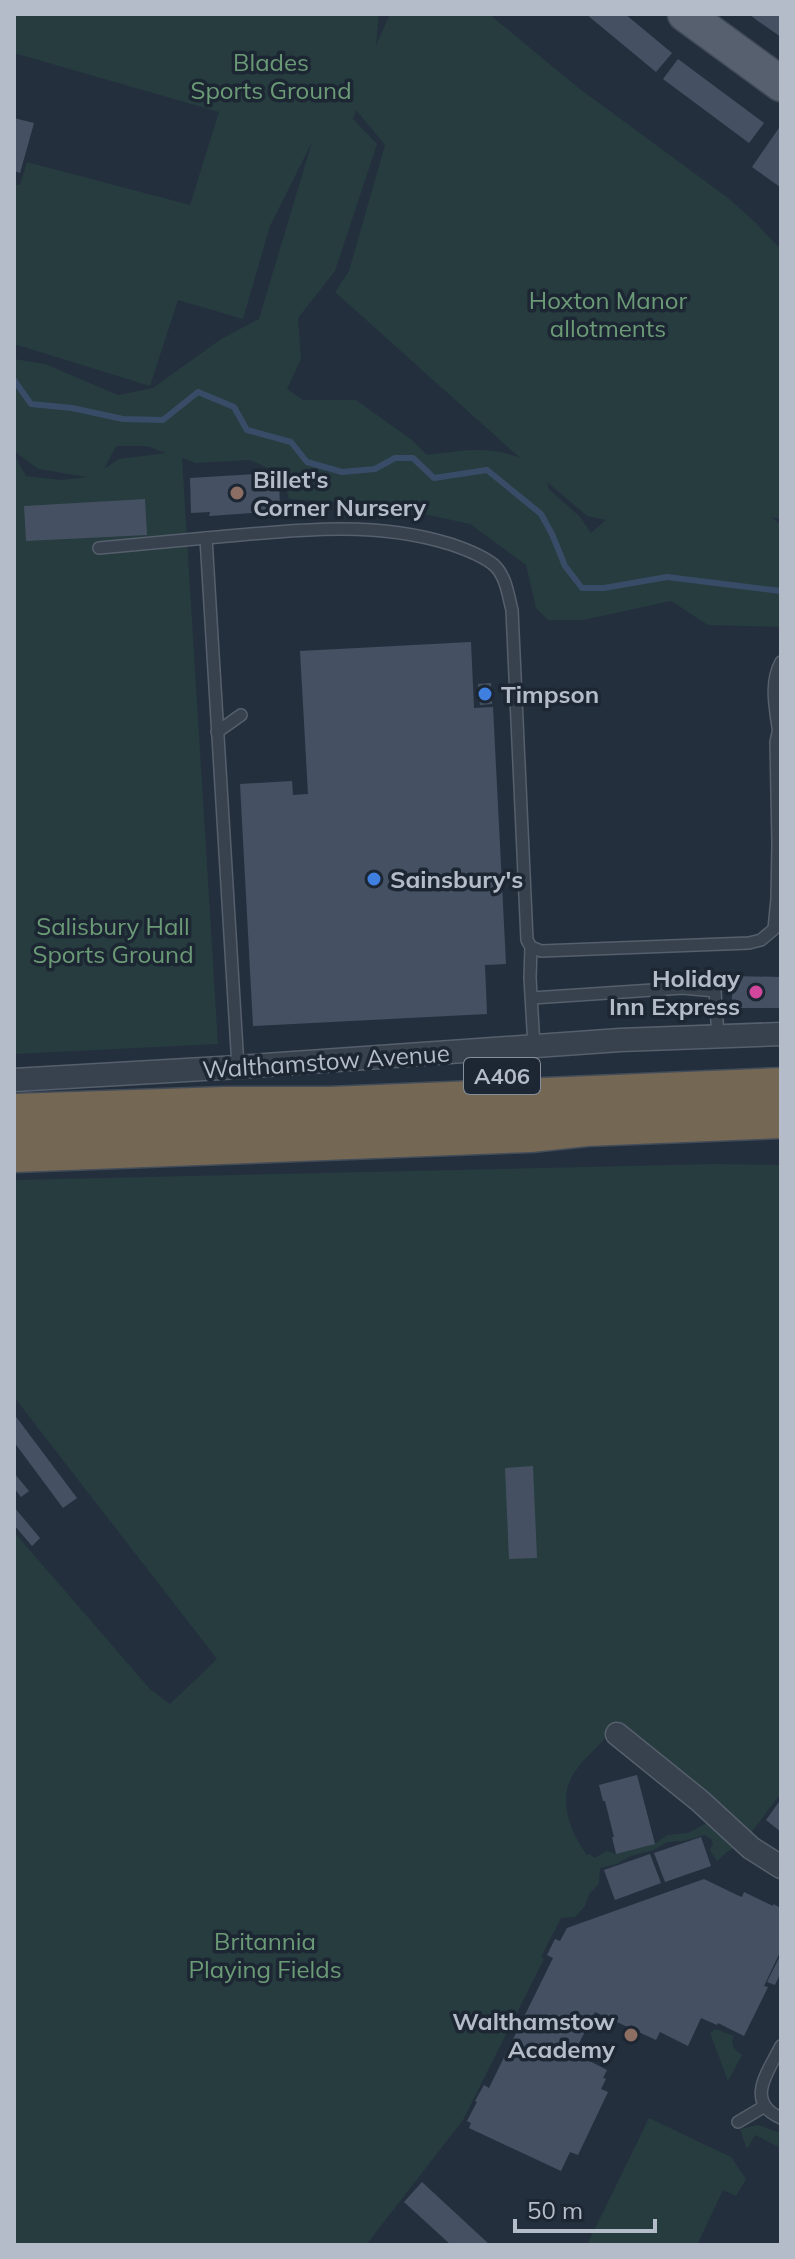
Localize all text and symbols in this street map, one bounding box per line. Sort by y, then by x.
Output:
park label: Blades Sports Ground [190,47,352,105]
park label: Hoxton Manor allotments [529,285,687,343]
place label: Billet's Corner Nursery [253,464,427,522]
marker: Billet's Corner Nursery [228,484,246,502]
place label: Timpson [501,679,599,709]
marker: Timpson [476,685,494,703]
place label: Sainsbury's [390,864,523,894]
marker: Sainsbury's [365,870,383,888]
park label: Salisbury Hall Sports Ground [32,911,194,969]
place label: Holiday Inn Express [609,963,741,1021]
marker: Holiday Inn Express [747,983,765,1001]
street label: Walthamstow Avenue [201,1037,451,1085]
road number: A406 [464,1058,540,1094]
park label: Britannia Playing Fields [188,1926,342,1984]
place label: Walthamstow Academy [452,2006,616,2064]
marker: Walthamstow Academy [622,2026,640,2044]
scale bar [515,2183,655,2233]
text: 50 m [527,2195,583,2225]

